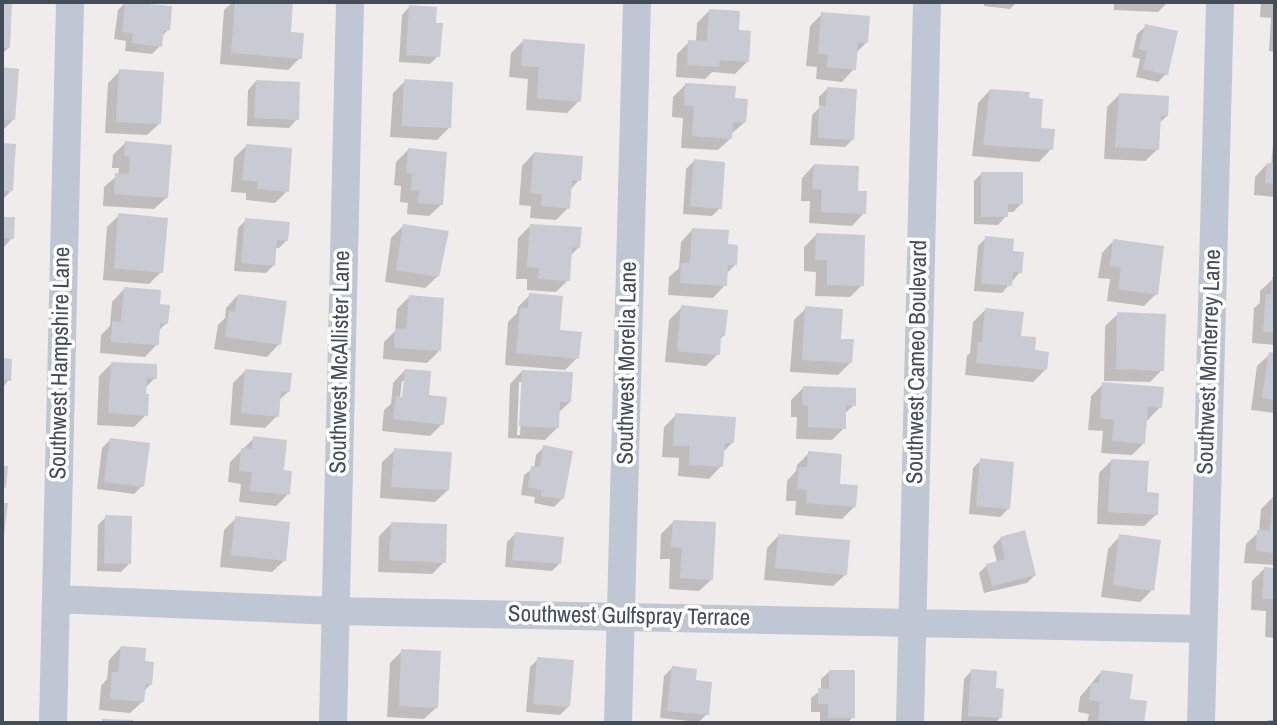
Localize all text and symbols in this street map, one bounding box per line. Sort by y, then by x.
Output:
street label: Southwest Cameo Boulevard [902,240,934,484]
street label: Southwest Hampshire Lane [45,246,77,480]
street label: Southwest Monterrey Lane [1192,249,1228,475]
street label: Southwest McAllister Lane [325,250,357,474]
street label: Southwest Morelia Lane [612,261,644,465]
street label: Southwest Gulfspray Terrace [508,601,750,633]

